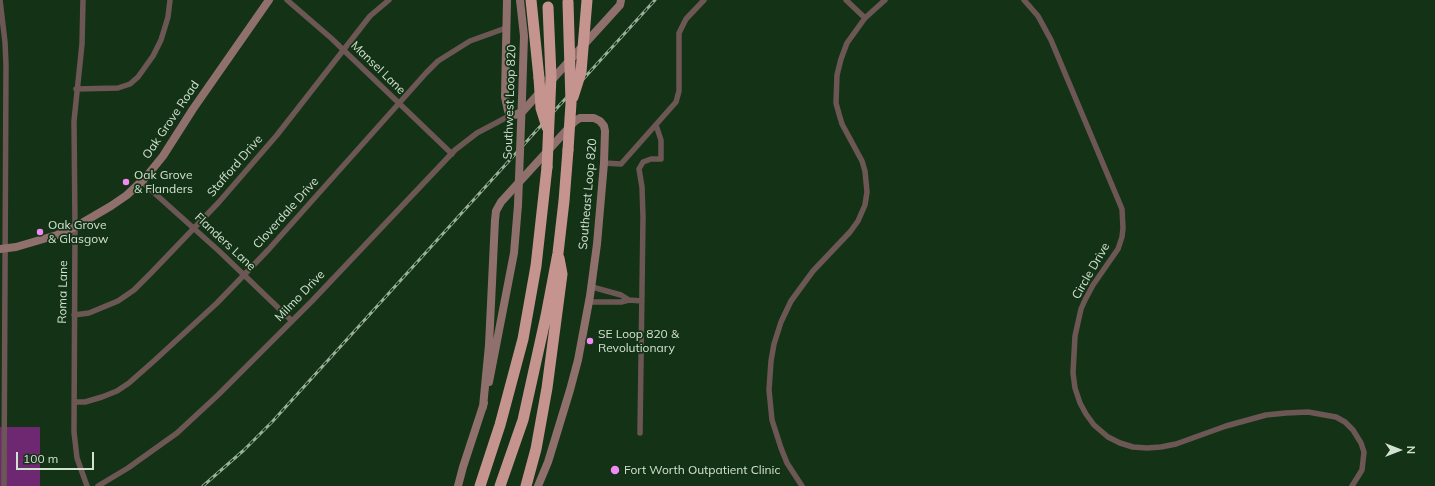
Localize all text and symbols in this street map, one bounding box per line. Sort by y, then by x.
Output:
street label: Mansel Lane [348,38,408,98]
street label: Southwest Loop 820 [501,44,519,160]
street label: Oak Grove Road [140,78,202,162]
street label: Stafford Drive [204,132,266,200]
street label: Southeast Loop 820 [576,138,600,250]
place label: Oak Grove & Flanders [134,168,193,196]
street label: Cloverdale Drive [250,174,322,252]
marker: Oak Grove & Flanders [121,177,131,187]
street label: Flanders Lane [191,210,259,274]
place label: Oak Grove & Glasgow [48,218,108,246]
marker: Oak Grove & Glasgow [35,227,45,237]
street label: Circle Drive [1069,240,1113,302]
street label: Roma Lane [55,260,71,324]
street label: Milmo Drive [272,267,328,325]
place label: SE Loop 820 & Revolutionary [598,327,679,355]
marker: SE Loop 820 & Revolutionary [585,336,595,346]
north arrow [1379,430,1419,470]
scale bar [18,444,96,470]
text: N [1404,446,1418,454]
text: 100 m [23,451,58,466]
place label: Fort Worth Outpatient Clinic [624,463,780,477]
marker: Fort Worth Outpatient Clinic [609,464,621,476]

